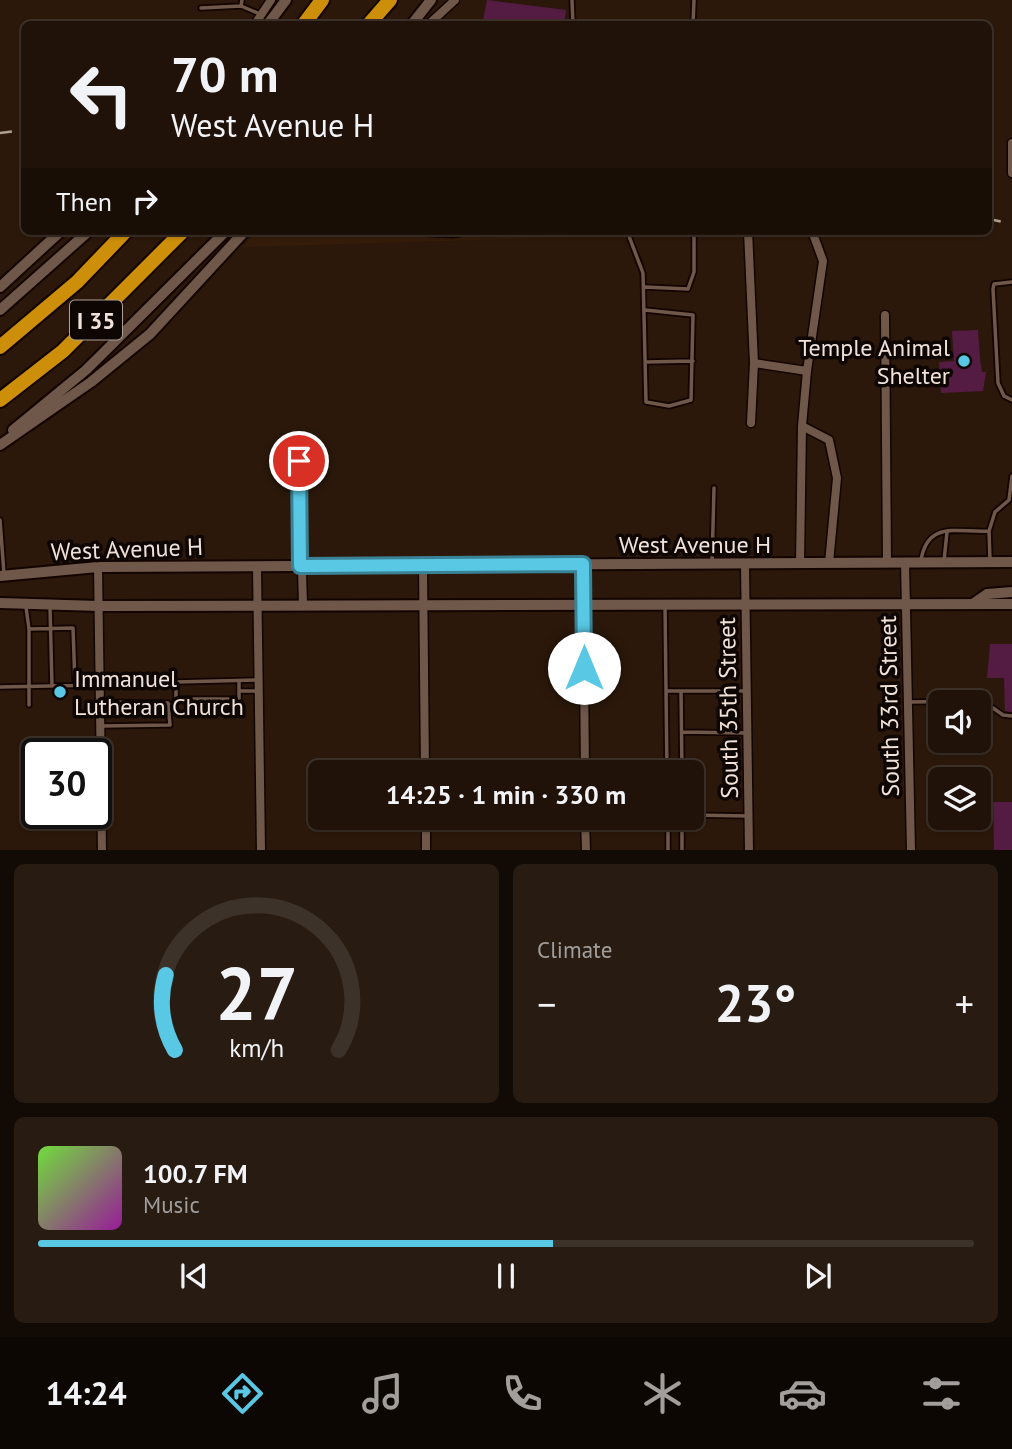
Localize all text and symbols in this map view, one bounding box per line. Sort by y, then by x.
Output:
text: 70 m [171,42,278,106]
icon: left [56,49,147,140]
text: West Avenue H [171,104,374,146]
icon: right [126,182,164,220]
text: Then [56,185,112,218]
road number: I 35 [70,300,122,340]
place label: Temple Animal Shelter [798,332,950,391]
marker: Temple Animal Shelter [956,353,972,369]
pin [269,431,329,491]
icon: arrive [280,442,318,480]
street label: West Avenue H [619,529,771,560]
street label: West Avenue H [50,531,204,567]
street label: South 33rd Street [872,615,906,797]
street label: South 35th Street [711,617,745,799]
position arrow [547,631,621,705]
place label: Immanuel Lutheran Church [74,663,244,722]
marker: Immanuel Lutheran Church [52,684,68,700]
map controls [928,690,991,830]
button: sound [928,690,991,753]
speed limit sign: 30 [21,738,112,829]
button: layers [928,767,991,830]
text: 14:25 · 1 min · 330 m [386,778,626,811]
text: Climate [537,935,612,964]
text: 27 [215,946,298,1040]
text: 23° [715,969,796,1036]
text: − [537,979,556,1028]
text: + [955,979,974,1028]
text: km/h [229,1031,284,1063]
text: 100.7 FM [143,1157,248,1190]
text: Music [143,1190,200,1219]
icon: previous [175,1257,213,1295]
icon: pause [487,1257,525,1295]
icon: next [799,1257,837,1295]
icon: directions [218,1369,267,1418]
icon: music [358,1369,407,1418]
icon: phone [498,1369,547,1418]
icon: climate [638,1369,687,1418]
icon: car [778,1369,827,1418]
icon: filters [917,1369,966,1418]
text: 14:24 [45,1372,127,1414]

